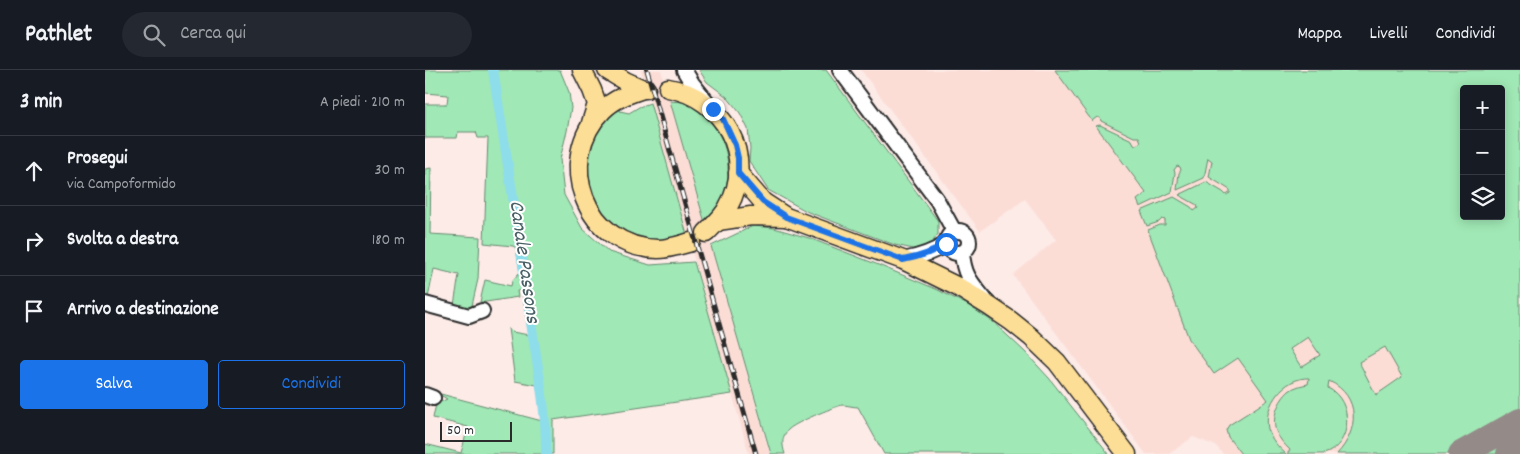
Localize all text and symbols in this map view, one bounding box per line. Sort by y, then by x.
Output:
search box [122,12,472,57]
text: Pathlet [25,18,92,52]
icon: search [140,21,168,49]
text: Cerca qui [180,21,246,48]
text: Mappa [1298,22,1342,47]
text: Livelli [1370,22,1408,47]
text: Condividi [1436,22,1495,47]
map controls [1460,85,1505,220]
button: + [1460,85,1505,130]
text: 3 min [20,88,62,118]
text: A piedi · 210 m [320,91,405,114]
route end [702,98,725,121]
button: − [1460,130,1505,175]
text: Prosegui [67,146,127,173]
icon: ahead [20,157,48,185]
text: 30 m [375,159,405,182]
text: via Campoformido [67,173,176,196]
button: layers [1460,175,1505,220]
water label: Canale Passons [500,199,547,327]
icon: right [20,227,48,255]
text: Svolta a destra [67,227,178,254]
text: 180 m [372,229,405,252]
route start [935,233,958,256]
icon: arrive [20,297,48,325]
text: Arrivo a destinazione [67,297,219,324]
button: Salva [20,360,208,409]
button: Condividi [218,360,405,409]
scale bar [440,419,513,442]
text: 50 m [447,421,474,441]

